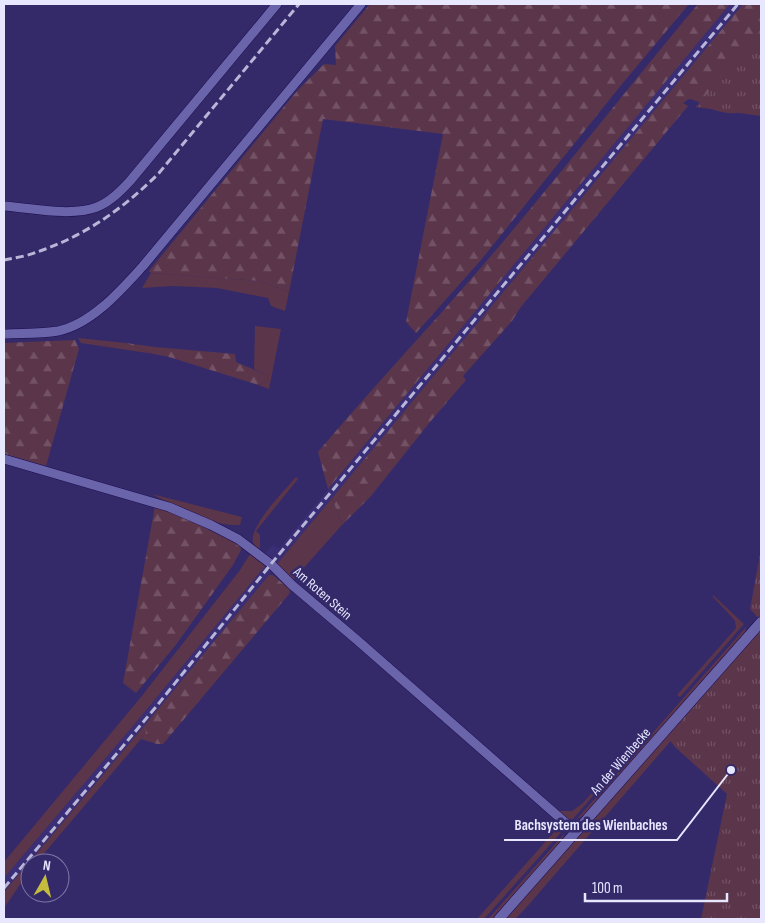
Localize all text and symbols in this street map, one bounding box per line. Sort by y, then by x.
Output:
street label: Am Roten Stein [289,563,355,623]
street label: An der Wienbecke [586,724,654,799]
callout: Bachsystem des Wienbaches [504,810,677,840]
text: Bachsystem des Wienbaches [514,816,668,835]
north arrow [20,853,70,903]
text: N [42,857,52,875]
scale bar [585,870,728,902]
text: 100 m [592,879,623,898]

